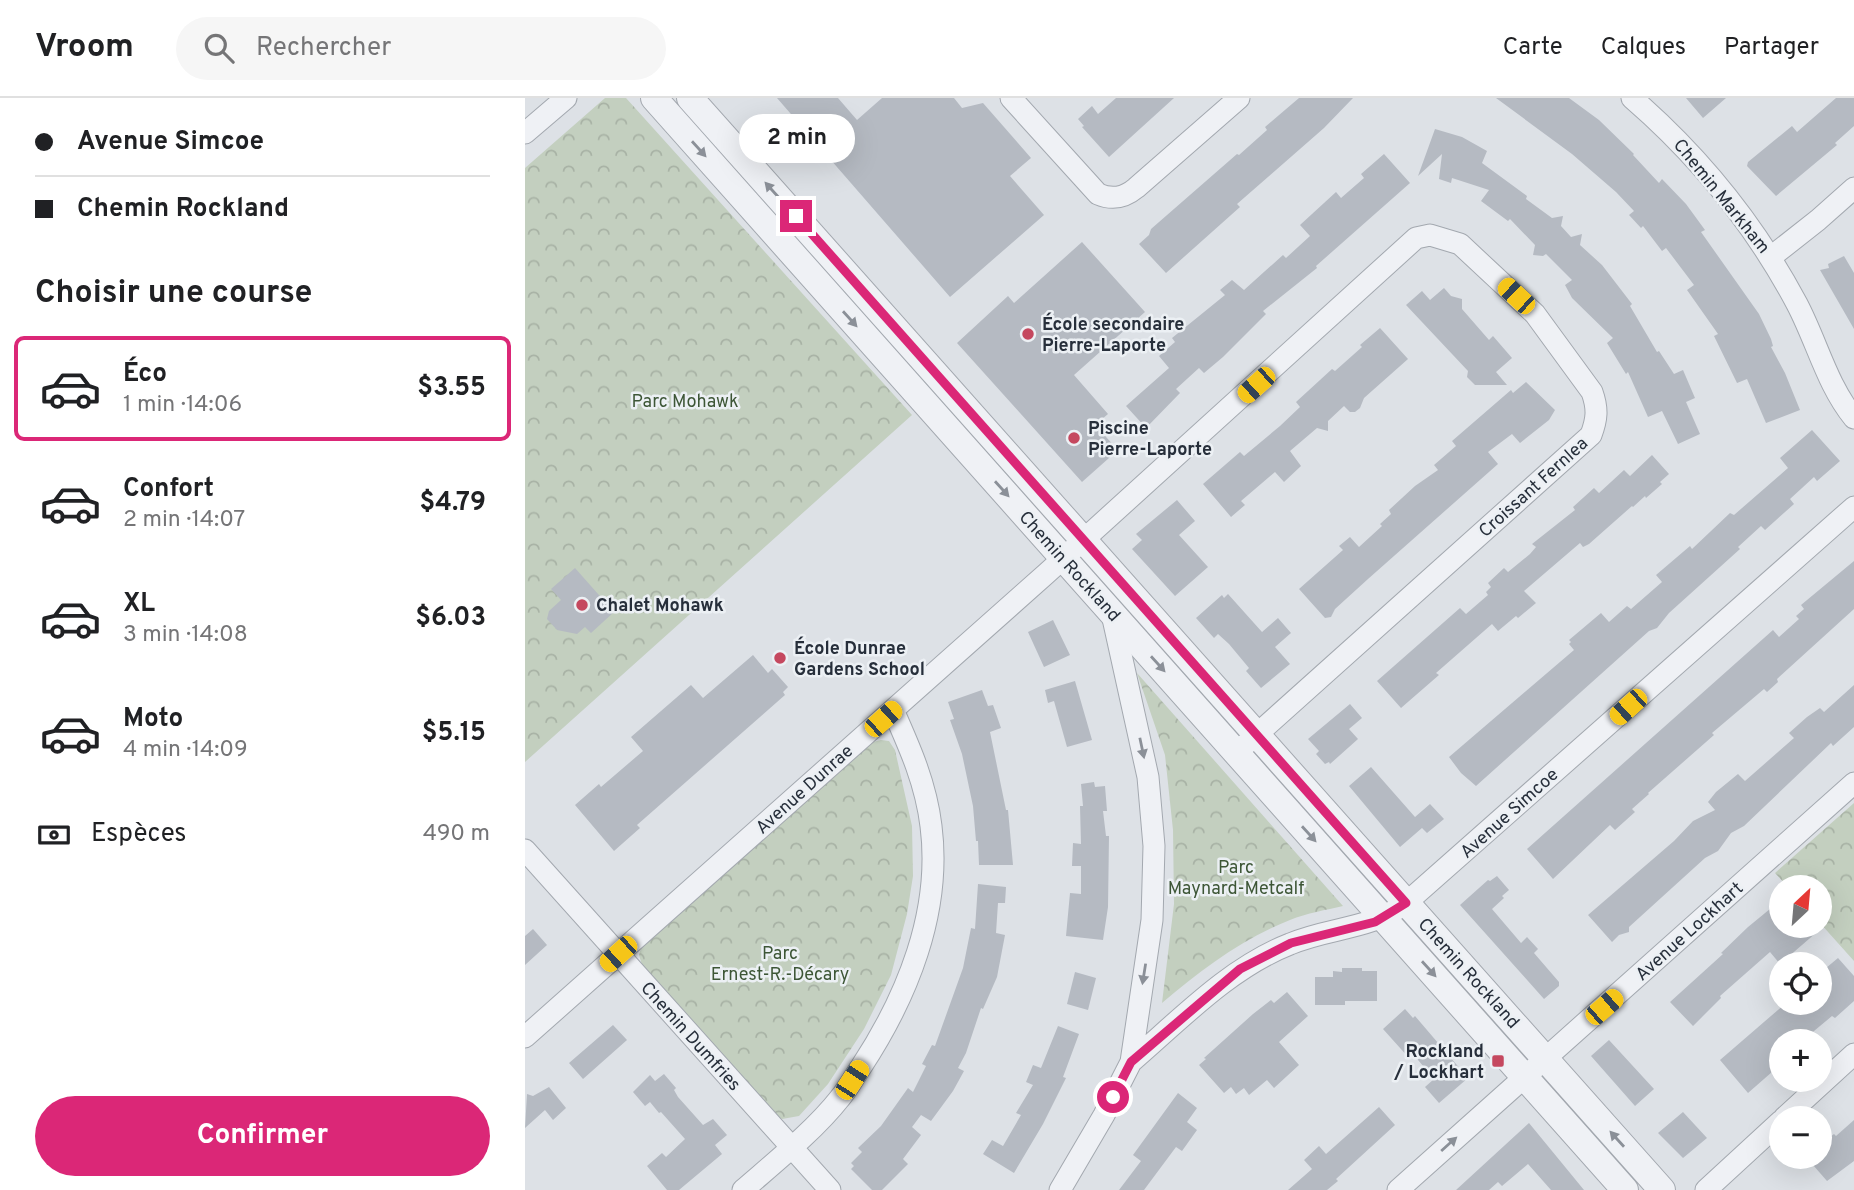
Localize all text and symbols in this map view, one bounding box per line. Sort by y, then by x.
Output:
search box [176,17,666,80]
text: Vroom [35,27,134,69]
icon: search [200,29,238,67]
text: Rechercher [256,32,391,65]
text: Carte [1503,33,1563,63]
text: Calques [1601,33,1686,63]
text: Partager [1724,33,1819,63]
callout: 2 min [738,115,854,164]
text: 2 min [767,124,827,153]
text: Avenue Simcoe [77,126,264,159]
street label: Chemin Markham [1667,135,1774,259]
one-way arrow [691,140,707,157]
one-way arrow [765,181,780,198]
text: Chemin Rockland [77,193,289,226]
route end [780,200,812,232]
text: Choisir une course [35,274,312,314]
car [1494,274,1539,318]
one-way arrow [842,310,858,327]
place label: École secondaire Pierre-Laporte [1042,312,1184,358]
marker: École secondaire Pierre-Laporte [1020,326,1036,342]
icon: car [39,357,102,420]
text: Éco [123,358,167,391]
car [1234,363,1279,407]
text: $3.55 [417,372,486,405]
text: 1 min · 14:06 [123,391,242,420]
park label: Parc Mohawk [632,391,738,414]
place label: Piscine Pierre-Laporte [1088,418,1212,462]
marker: Piscine Pierre-Laporte [1066,430,1082,446]
street label: Croissant Fernlea [1474,433,1594,543]
icon: car [39,472,102,535]
text: Confort [123,473,214,506]
one-way arrow [994,480,1010,498]
text: $4.79 [420,487,486,520]
text: 2 min · 14:07 [123,506,245,535]
street label: Chemin Rockland [1013,507,1125,627]
icon: car [39,587,102,650]
text: XL [123,588,155,621]
place label: Chalet Mohawk [596,595,724,618]
marker: Chalet Mohawk [574,597,590,613]
text: $6.03 [415,602,486,635]
text: 3 min · 14:08 [123,621,248,650]
place label: École Dunrae Gardens School [794,636,925,682]
marker: École Dunrae Gardens School [772,650,788,666]
one-way arrow [1149,655,1165,672]
car [1606,685,1651,729]
car [861,697,906,741]
icon: car [39,702,102,765]
text: Moto [123,703,183,736]
text: $5.15 [422,717,486,750]
text: 4 min · 14:09 [123,736,248,765]
one-way arrow [1137,737,1148,759]
street label: Avenue Dunrae [751,740,859,840]
street label: Avenue Simcoe [1456,764,1564,864]
icon: cash [35,816,73,854]
text: Espèces [91,818,187,851]
text: 490 m [423,820,490,849]
one-way arrow [1301,825,1317,843]
park label: Parc Maynard-Metcalf [1168,857,1304,901]
north arrow [1769,875,1832,938]
map controls [1769,875,1832,1169]
street label: Avenue Lockhart [1631,878,1749,987]
street label: Chemin Rockland [1412,914,1524,1034]
car [596,932,641,976]
park label: Parc Ernest-R.-Décary [711,943,849,987]
button: locate [1769,952,1832,1015]
one-way arrow [1421,960,1436,977]
one-way arrow [1138,963,1149,985]
street label: Chemin Dumfries [635,978,745,1096]
car [1582,985,1627,1029]
button: + [1769,1029,1832,1092]
place label: Rockland / Lockhart [1393,1041,1484,1085]
marker: Rockland / Lockhart [1490,1053,1506,1069]
car [832,1057,873,1103]
route start [1097,1081,1129,1113]
button: Confirmer [35,1096,490,1176]
button: − [1769,1106,1832,1169]
one-way arrow [1609,1130,1625,1148]
one-way arrow [1440,1136,1458,1152]

